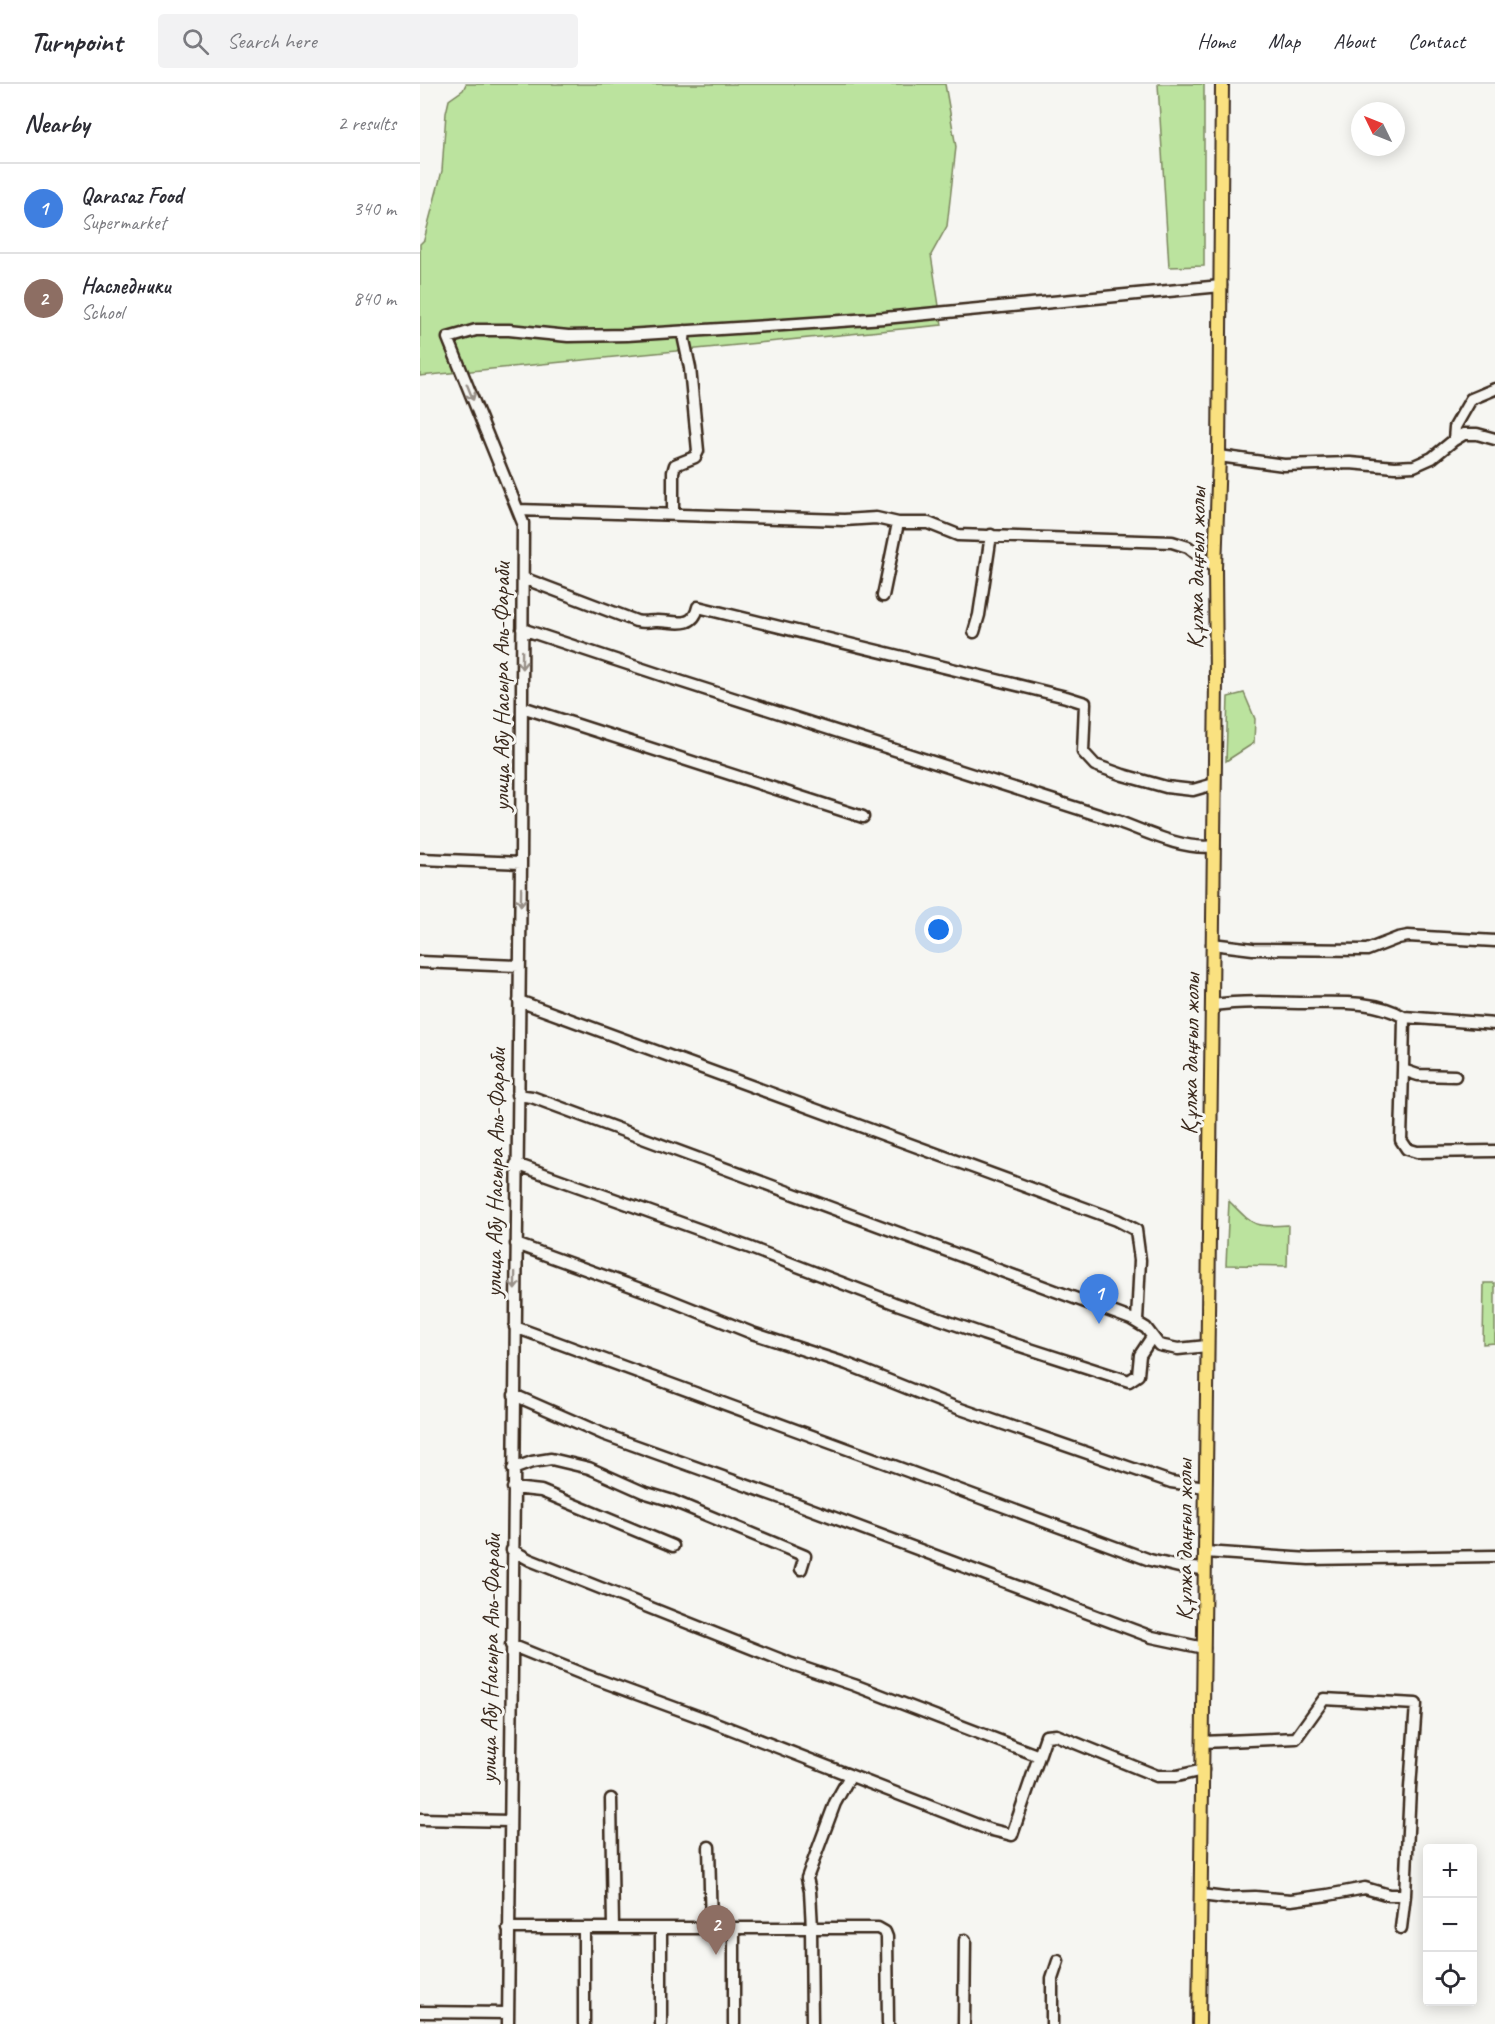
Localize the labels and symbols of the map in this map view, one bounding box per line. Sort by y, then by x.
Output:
north arrow [1351,102,1405,156]
one-way arrow [465,382,476,400]
street label: Құлжа даңғыл жолы [1180,484,1212,649]
street label: улица Абу Насыра Аль-Фараби [486,560,516,813]
one-way arrow [516,650,528,670]
one-way arrow [515,887,526,907]
your location [924,915,953,944]
street label: Құлжа даңғыл жолы [1174,970,1206,1135]
street label: улица Абу Насыра Аль-Фараби [478,1046,512,1300]
one-way arrow [509,1271,521,1291]
pin: 1 [1080,1274,1118,1324]
street label: Құлжа даңғыл жолы [1169,1457,1199,1621]
street label: улица Абу Насыра Аль-Фараби [473,1532,507,1786]
pin: 2 [696,1906,736,1955]

